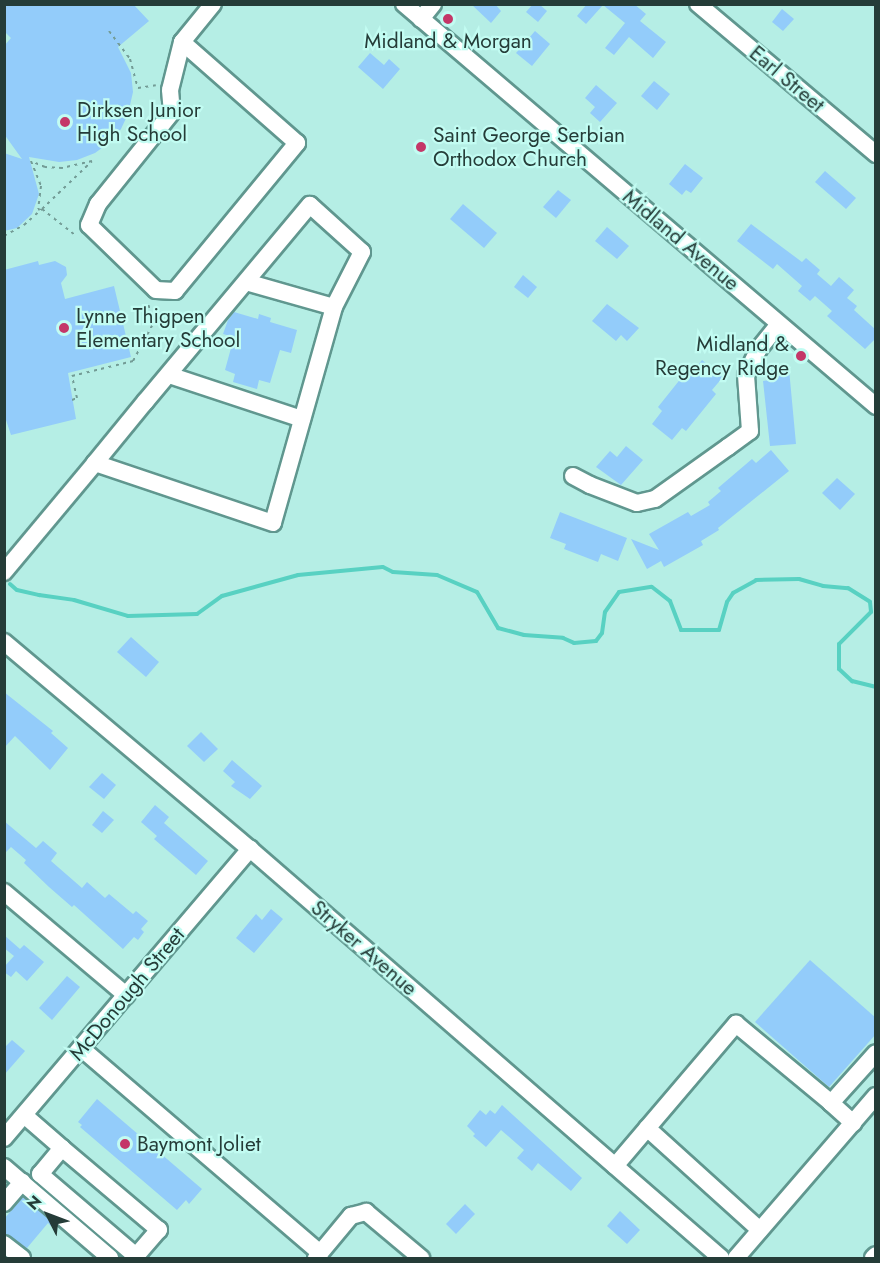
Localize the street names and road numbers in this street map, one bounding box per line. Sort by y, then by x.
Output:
street label: Earl Street [744,40,830,118]
street label: Midland Avenue [618,184,744,296]
street label: Stryker Avenue [306,895,422,1001]
street label: McDonough Street [64,922,190,1066]

